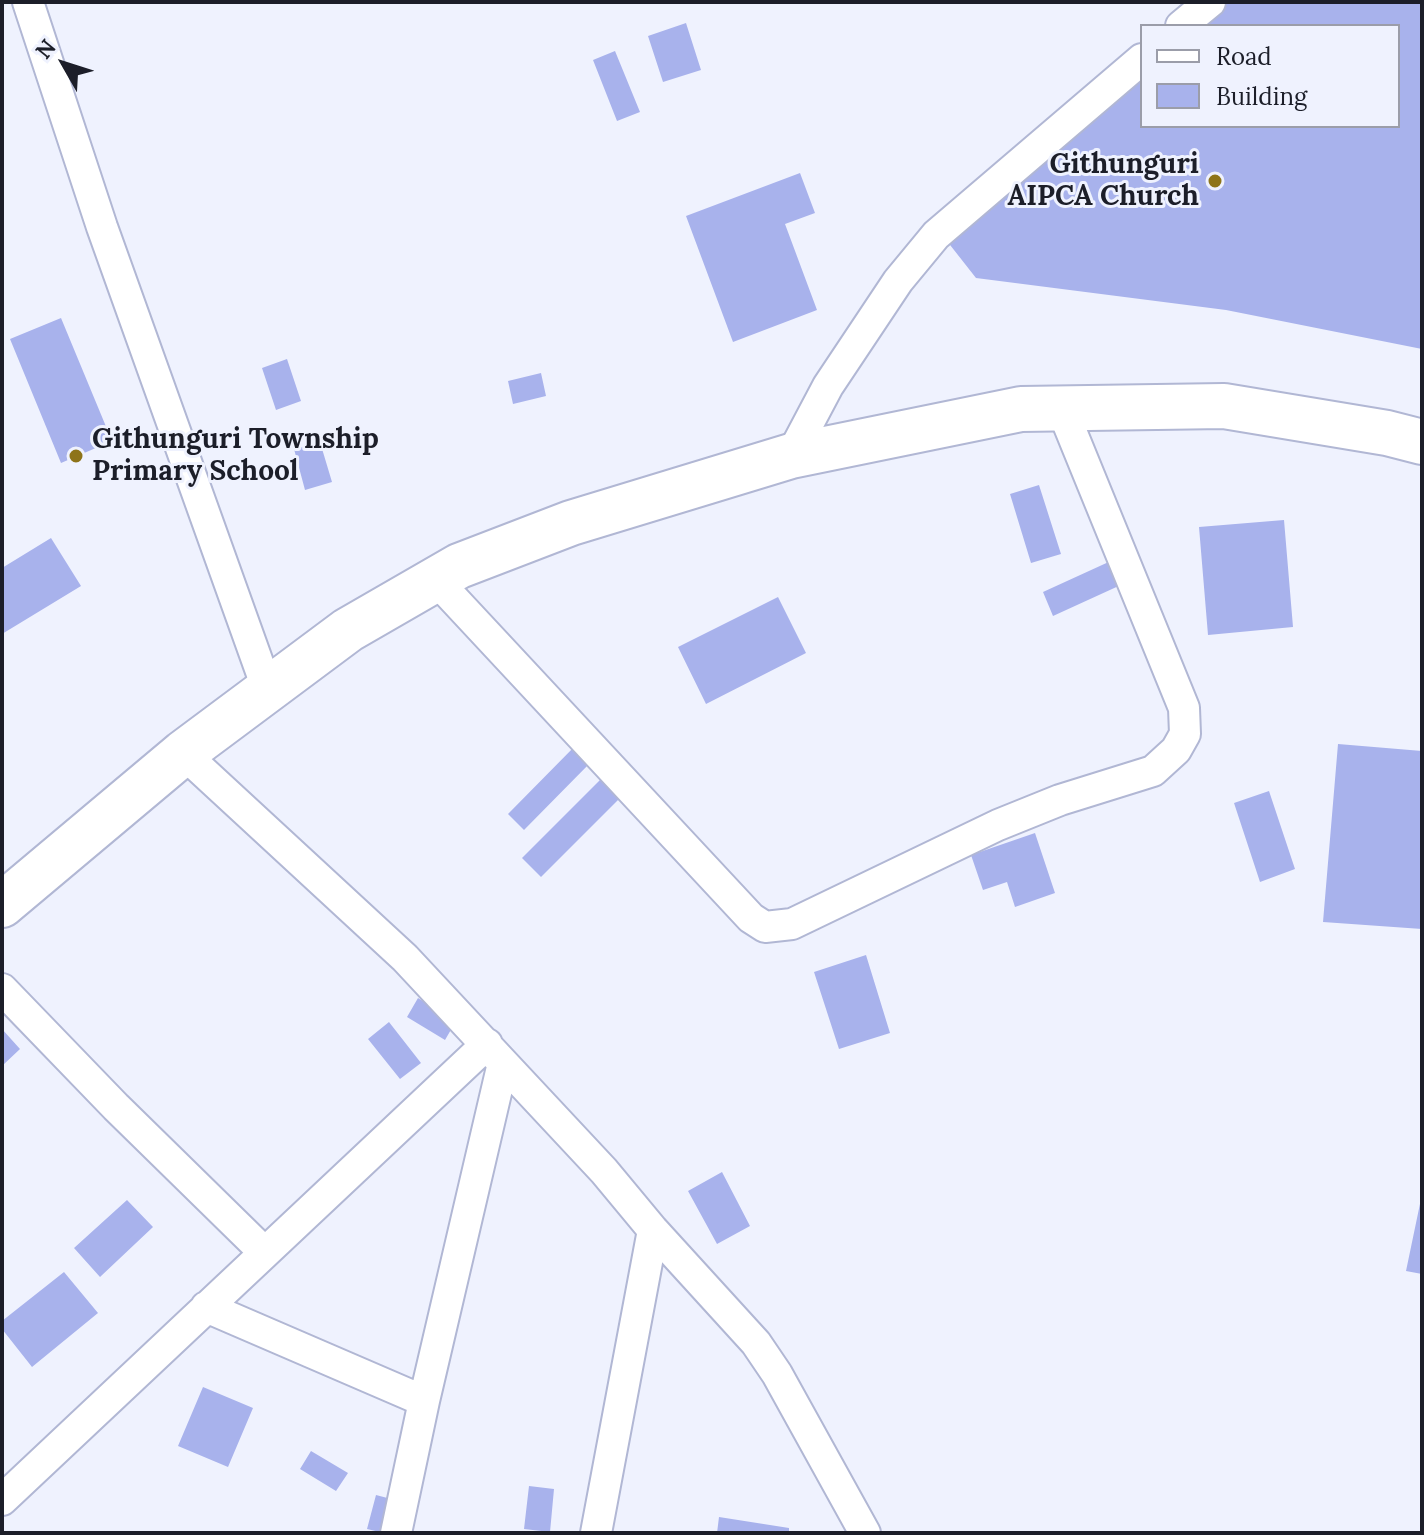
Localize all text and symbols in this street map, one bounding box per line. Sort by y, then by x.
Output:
north arrow [24,24,104,104]
legend [1140,24,1400,128]
text: N [29,33,62,64]
text: Road [1216,41,1272,72]
text: Building [1216,81,1307,112]
place label: Githunguri AIPCA Church [1008,148,1199,214]
marker: Githunguri AIPCA Church [1206,172,1224,190]
place label: Githunguri Township Primary School [92,423,379,489]
marker: Githunguri Township Primary School [67,447,85,465]

